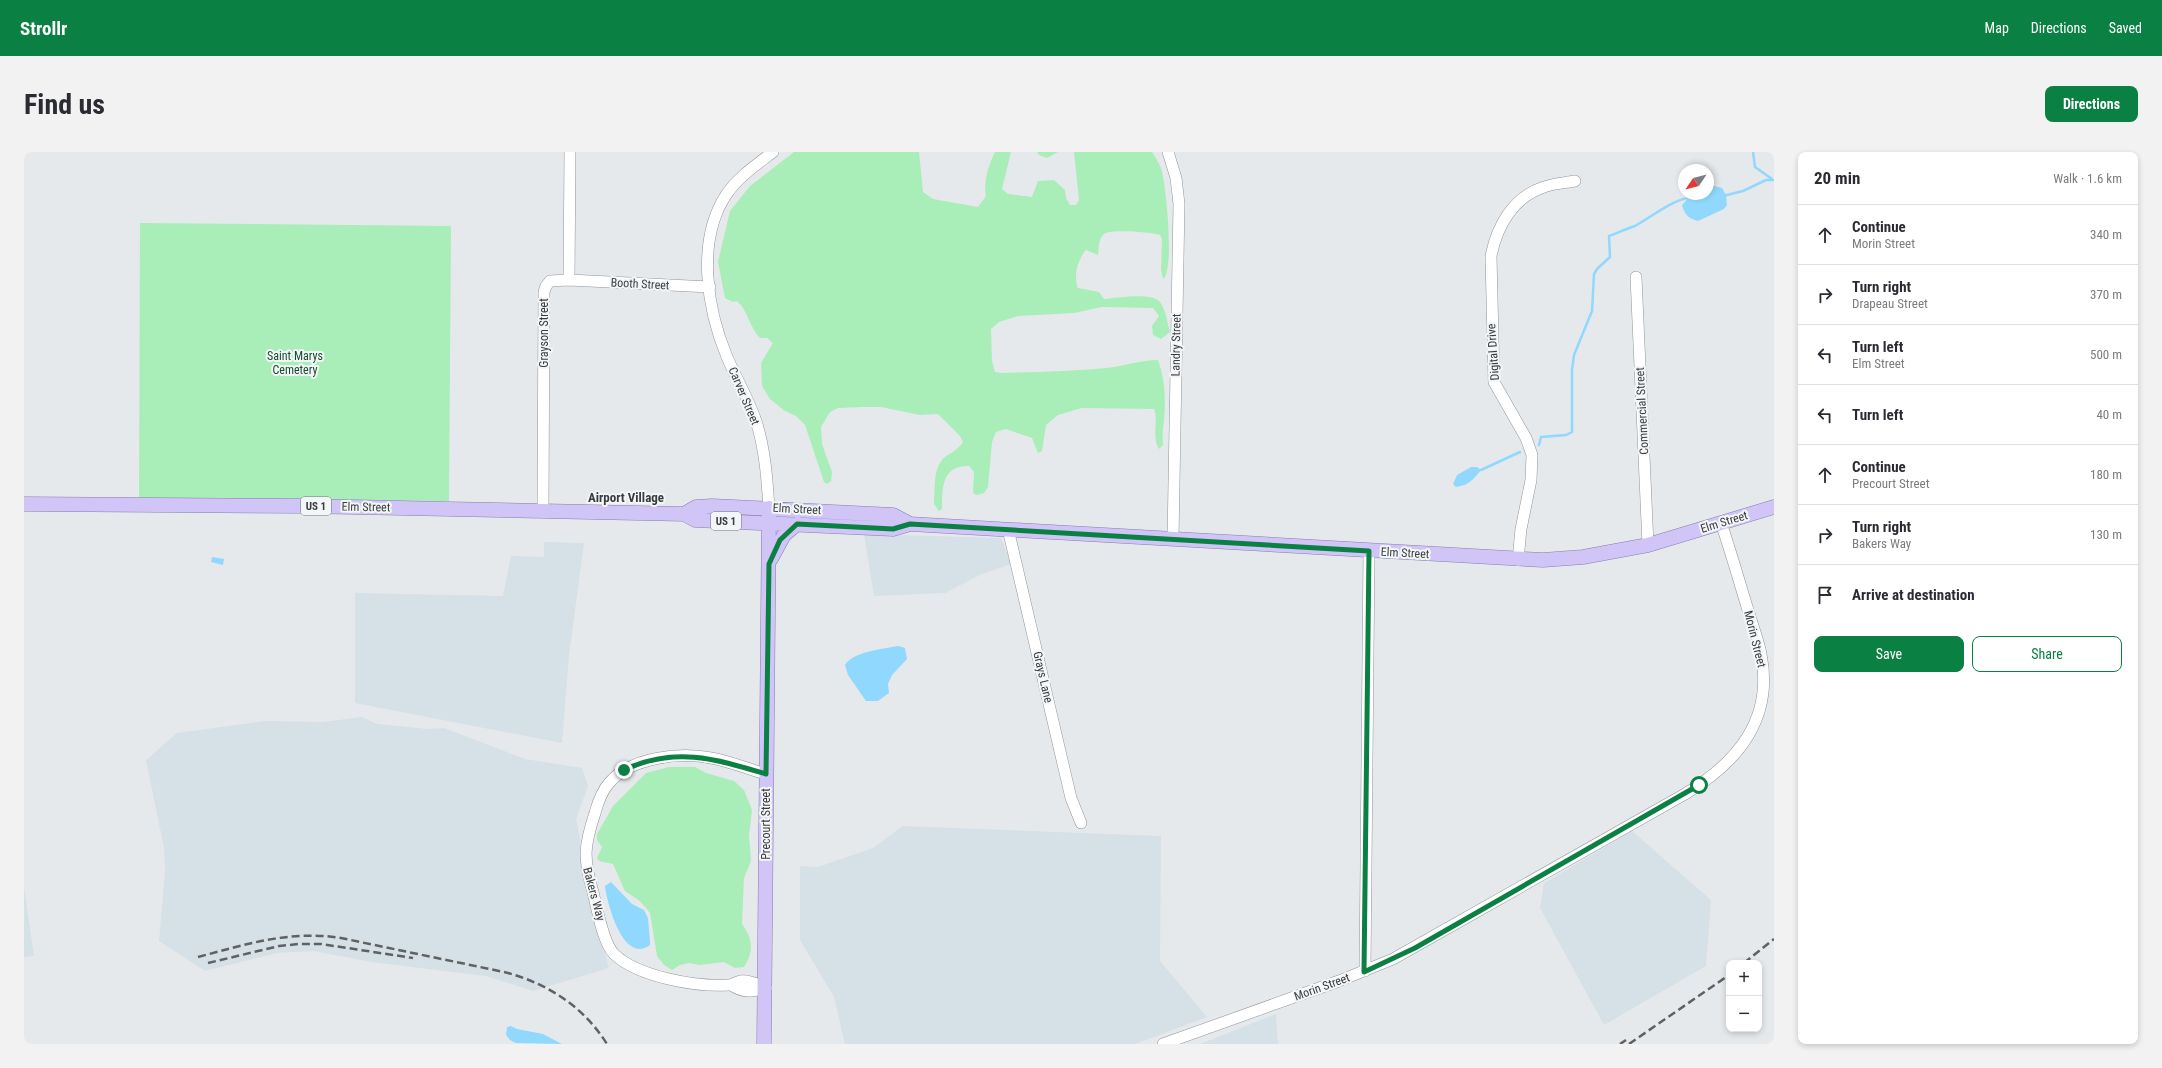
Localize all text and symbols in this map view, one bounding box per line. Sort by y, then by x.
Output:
text: Strollr [20,17,67,40]
text: Map [1985,20,2009,36]
text: Directions [2031,20,2087,36]
text: Saved [2109,20,2142,36]
button: Directions [2045,86,2138,122]
text: Find us [24,88,105,121]
north arrow [1678,164,1714,200]
text: 20 min [1814,168,1860,188]
text: Walk · 1.6 km [2053,171,2122,186]
text: Continue [1852,218,1906,236]
icon: ahead [1814,224,1836,246]
text: 340 m [2090,227,2122,242]
text: Morin Street [1852,236,1915,251]
street label: Booth Street [610,275,670,293]
text: Turn right [1852,278,1911,296]
icon: right [1814,284,1836,306]
text: 370 m [2090,287,2122,302]
text: Drapeau Street [1852,296,1928,311]
street label: Grayson Street [537,298,551,368]
street label: Landry Street [1168,313,1184,377]
street label: Digital Drive [1484,323,1502,381]
text: Turn left [1852,338,1903,356]
icon: left [1814,344,1836,366]
text: 500 m [2090,347,2122,362]
park label: Saint Marys Cemetery [267,349,323,377]
text: Elm Street [1852,356,1905,371]
street label: Carver Street [726,365,763,427]
street label: Commercial Street [1633,366,1651,455]
icon: left [1814,404,1836,426]
text: Turn left [1852,406,1903,424]
text: 40 m [2096,407,2122,422]
text: Continue [1852,458,1906,476]
icon: ahead [1814,464,1836,486]
text: 180 m [2090,467,2122,482]
text: Precourt Street [1852,476,1930,491]
district label: Airport Village [588,490,664,505]
road number: US 1 [301,497,331,515]
street label: Elm Street [342,500,391,514]
street label: Elm Street [772,501,822,517]
street label: Elm Street [1699,508,1750,536]
road number: US 1 [711,512,741,530]
text: Turn right [1852,518,1911,536]
icon: right [1814,524,1836,546]
text: 130 m [2090,527,2122,542]
text: Bakers Way [1852,536,1911,551]
street label: Elm Street [1380,545,1430,561]
icon: arrive [1814,584,1836,606]
text: Arrive at destination [1852,586,1975,604]
street label: Morin Street [1741,609,1769,669]
button: Save [1814,636,1964,672]
button: Share [1972,636,2122,672]
street label: Grays Lane [1030,650,1056,704]
route end [615,761,633,779]
route start [1690,776,1708,794]
street label: Precourt Street [759,788,773,860]
street label: Bakers Way [580,866,608,922]
map controls [1726,960,1762,1032]
button: + [1726,960,1762,996]
street label: Morin Street [1292,970,1352,1004]
button: − [1726,996,1762,1032]

